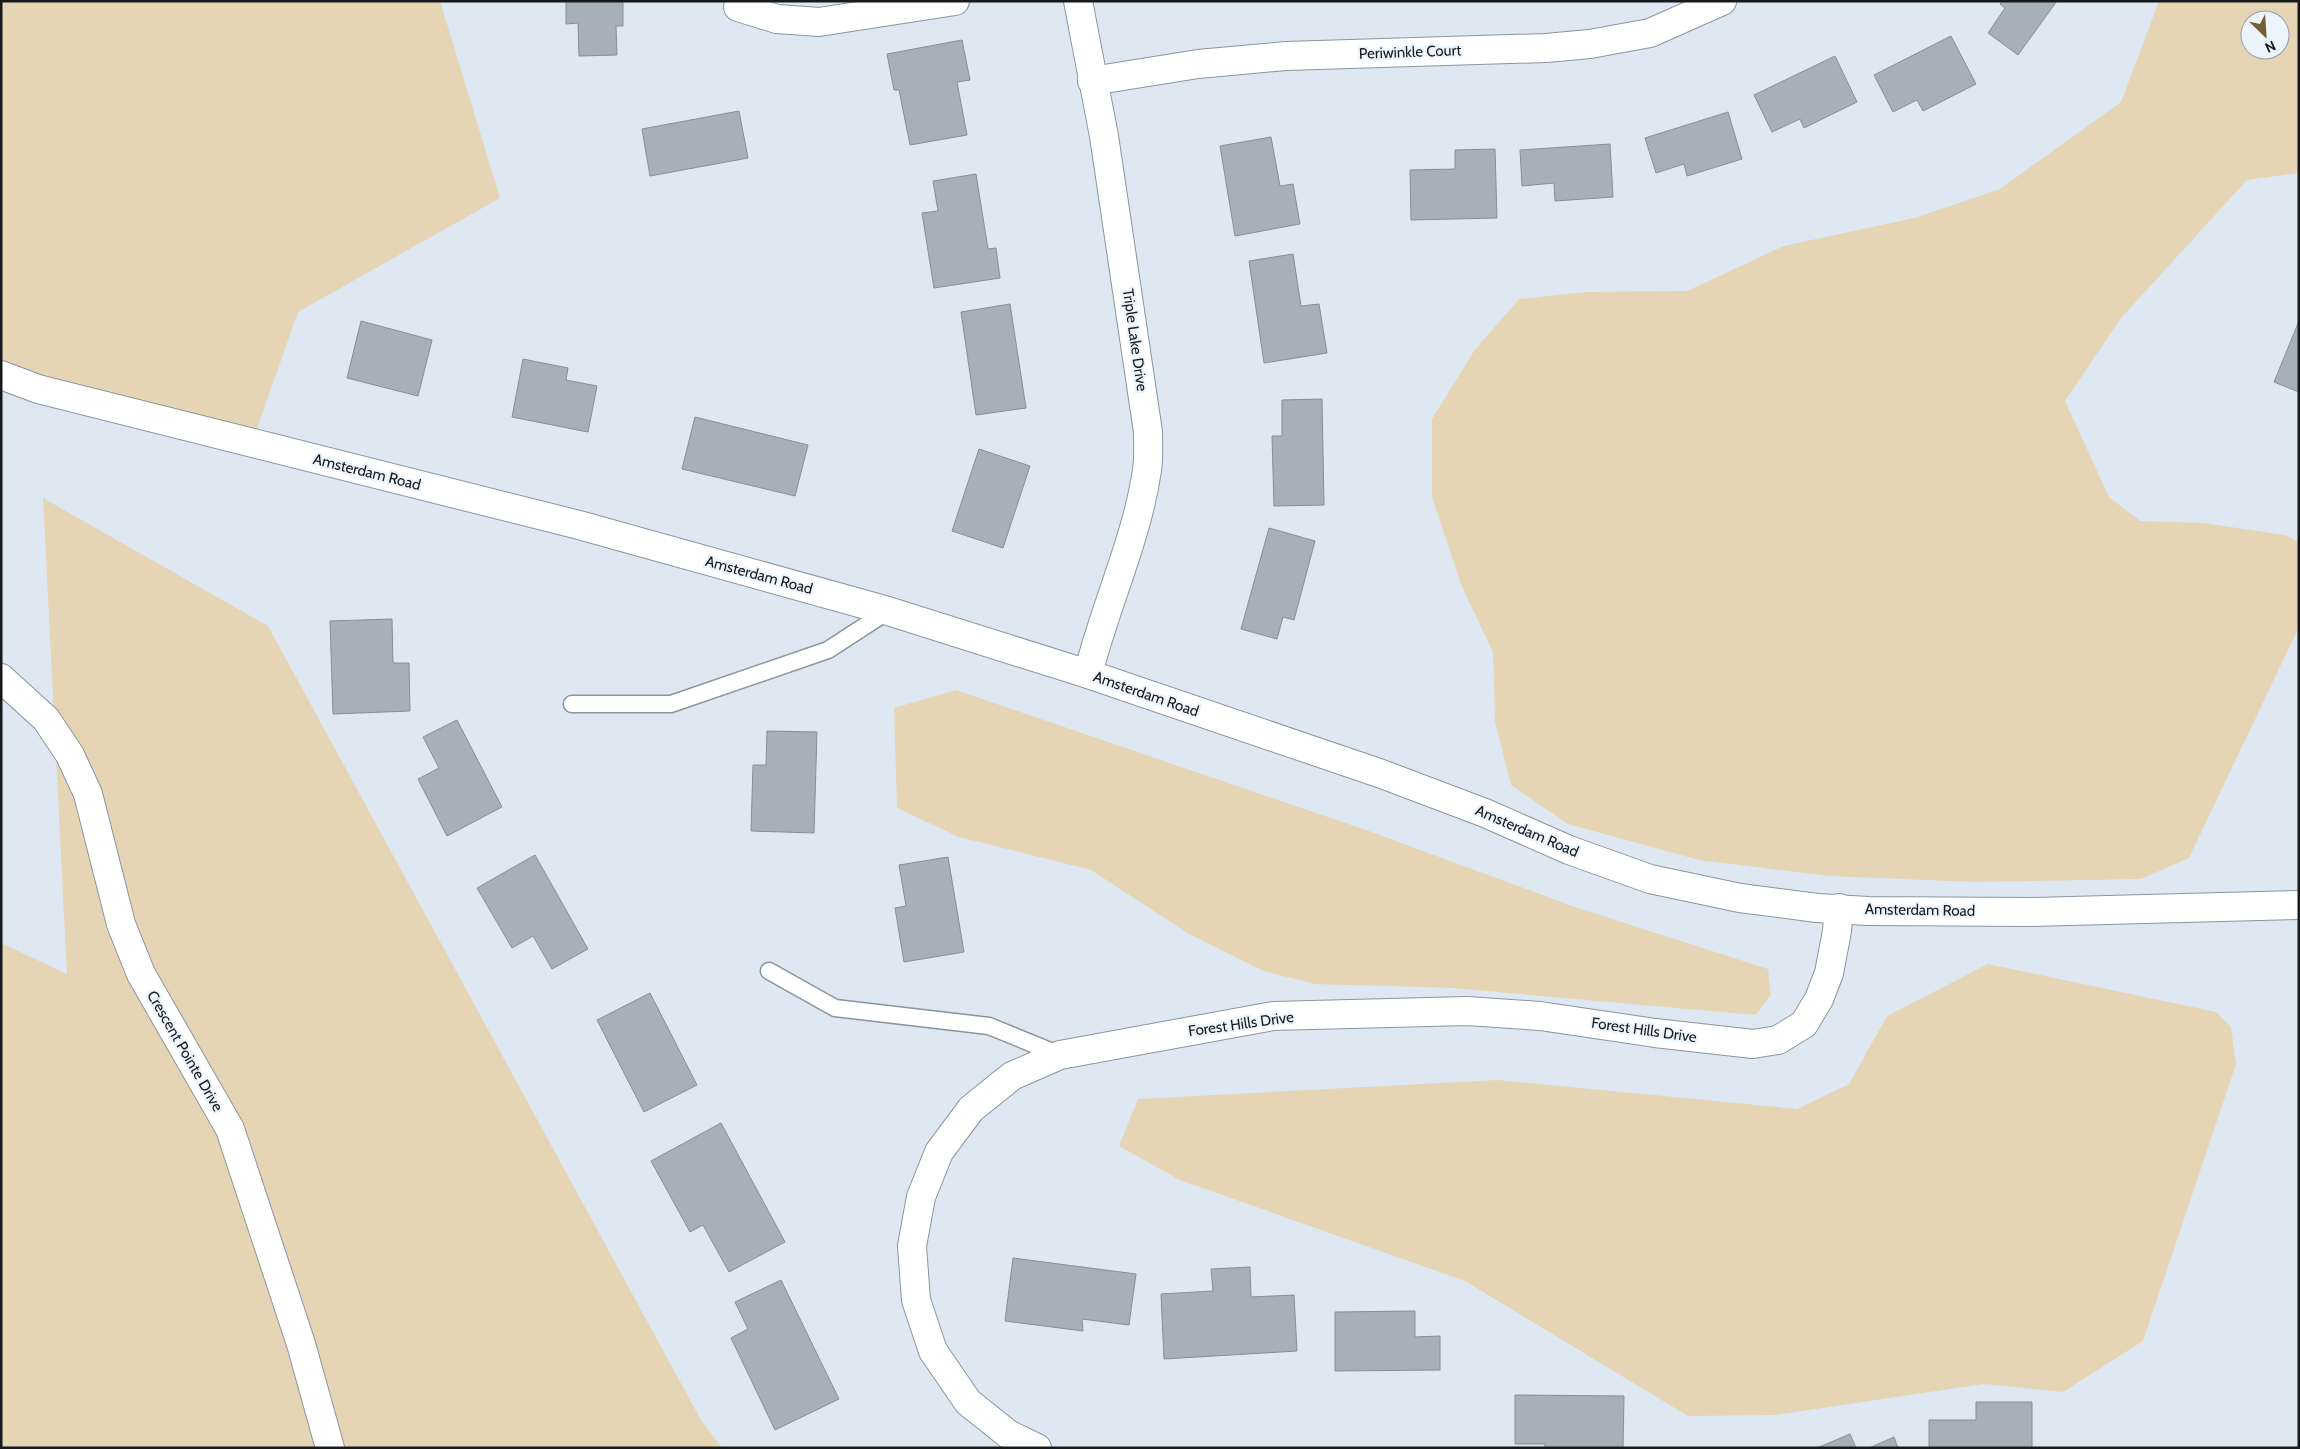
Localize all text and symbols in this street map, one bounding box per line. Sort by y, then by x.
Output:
north arrow [2240,10,2290,60]
text: N [2262,37,2279,57]
street label: Periwinkle Court [1358,41,1462,63]
street label: Triple Lake Drive [1119,288,1151,393]
street label: Amsterdam Road [311,450,423,494]
street label: Amsterdam Road [703,552,815,598]
street label: Amsterdam Road [1091,668,1201,720]
street label: Amsterdam Road [1473,801,1581,861]
street label: Amsterdam Road [1865,900,1975,920]
street label: Crescent Pointe Drive [143,987,227,1115]
street label: Forest Hills Drive [1187,1008,1295,1040]
street label: Forest Hills Drive [1590,1014,1698,1046]

